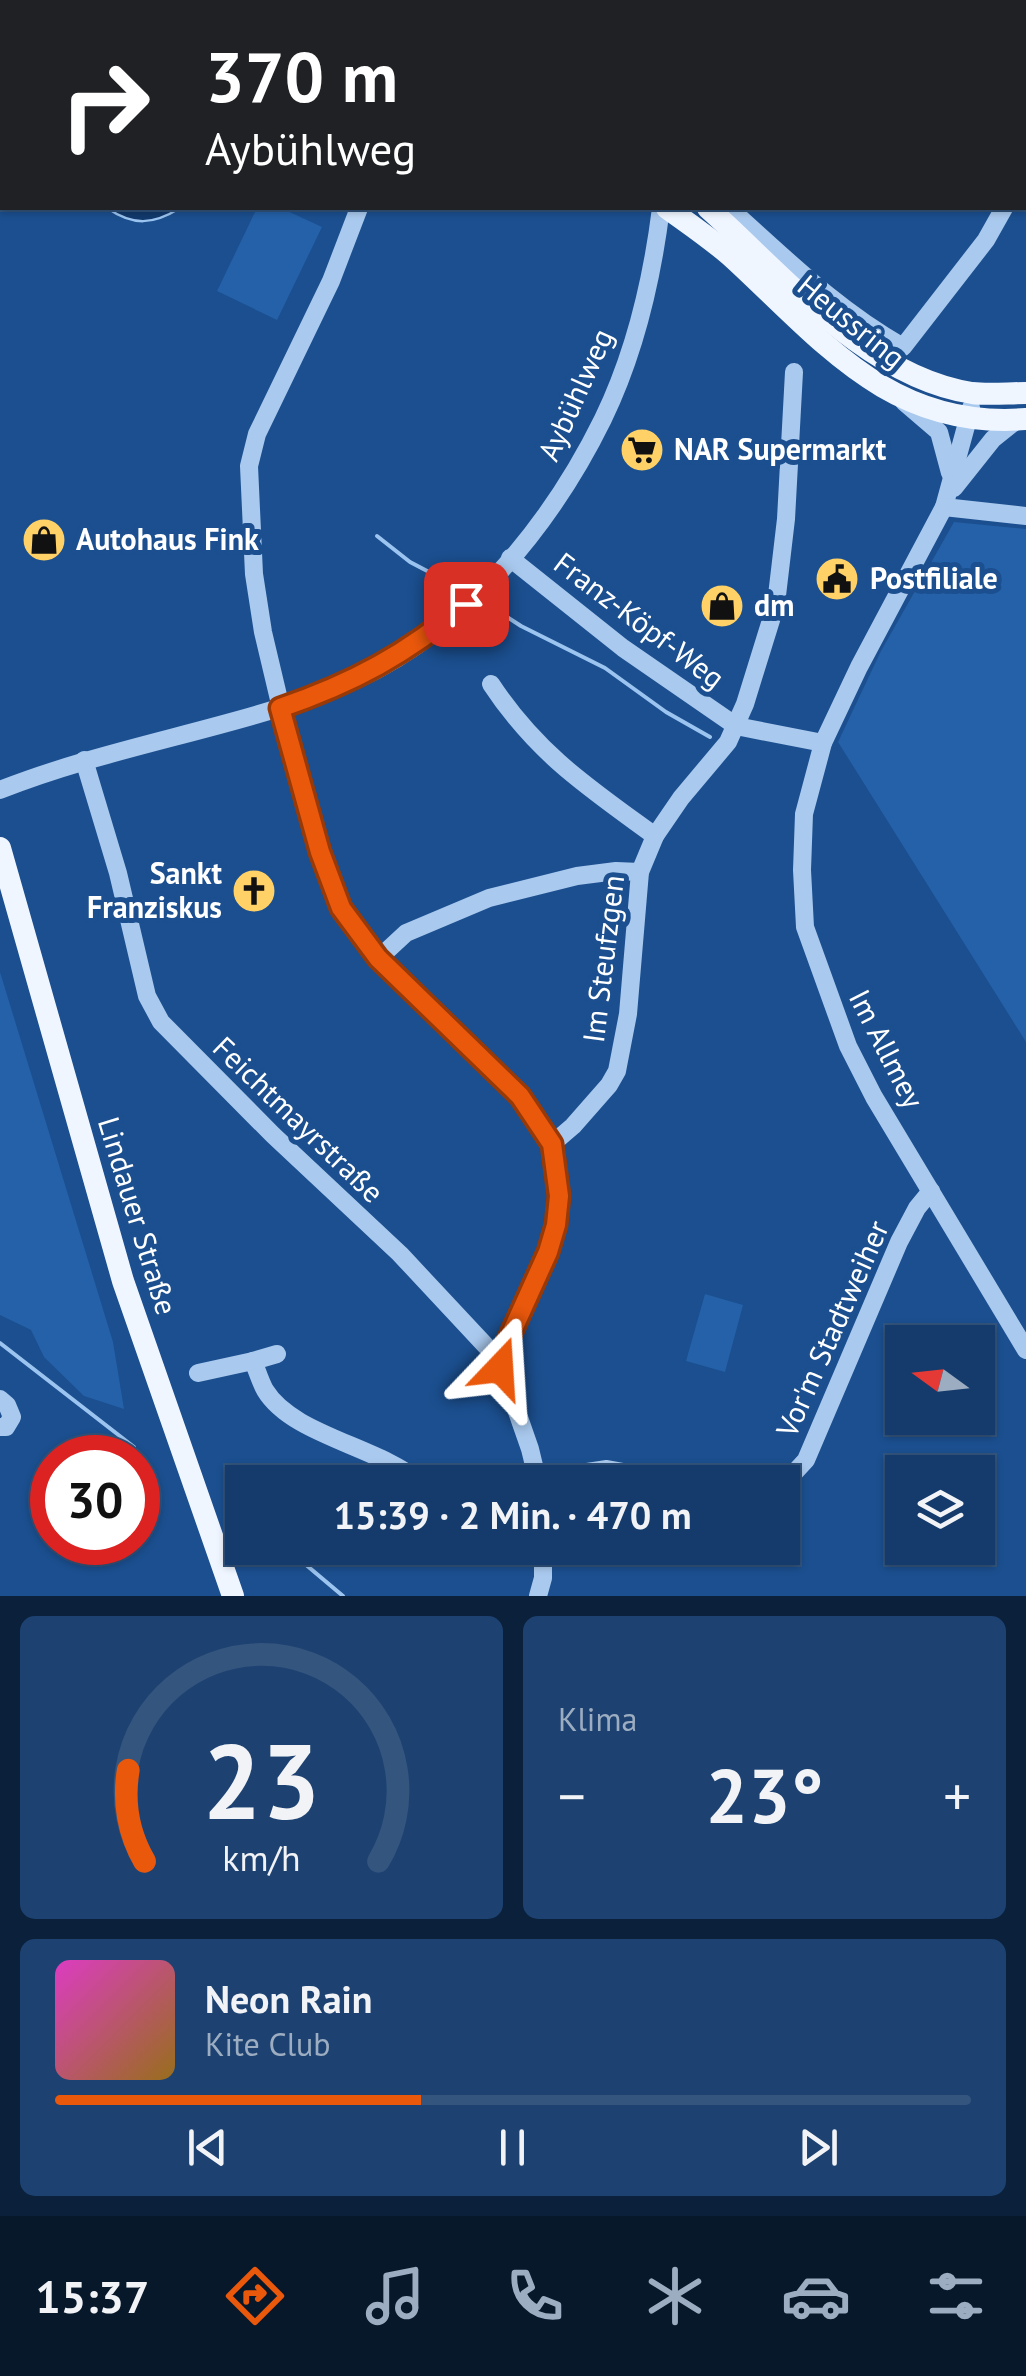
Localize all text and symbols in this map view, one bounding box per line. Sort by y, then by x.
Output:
text: 370 m [205,31,398,121]
icon: right [40,40,170,170]
text: Aybühlweg [205,119,416,177]
street label: Heussring [790,266,914,376]
street label: Aybühlweg [528,322,621,467]
supermarket icon: NAR Supermarkt [619,427,665,473]
place label: NAR Supermarkt [674,429,887,468]
shop icon: Autohaus Fink [21,517,67,563]
place label: Autohaus Fink [76,519,259,558]
street label: Franz-Köpf-Weg [547,543,733,697]
public building icon: Postfiliale [814,556,860,602]
place label: Postfiliale [870,558,998,597]
pin [424,562,509,647]
icon: arrive [439,577,494,632]
shop icon: dm [699,583,745,629]
place label: dm [754,585,794,624]
place label: Sankt Franziskus [87,853,223,926]
church icon: Sankt Franziskus [231,868,277,914]
street label: Im Steufzgen [573,873,632,1045]
street label: Im Allmey [841,982,934,1114]
street label: Feichtmayrstraße [205,1027,393,1210]
street label: Lindauer Straße [90,1112,187,1319]
street label: Vor'm Stadtweiher [766,1214,897,1444]
position arrow [448,1316,552,1420]
north arrow [885,1325,995,1435]
map controls [885,1325,995,1565]
speed limit sign: 30 [30,1435,160,1565]
button: layers [885,1455,995,1565]
text: 15:39 · 2 Min. · 470 m [333,1490,692,1539]
text: Klima [558,1698,637,1740]
text: 23 [203,1713,320,1848]
text: 23° [706,1747,823,1844]
text: − [558,1760,586,1831]
text: + [943,1760,971,1831]
text: km/h [222,1835,301,1881]
text: Neon Rain [205,1974,372,2023]
text: Kite Club [205,2023,331,2065]
icon: previous [180,2120,235,2175]
icon: pause [485,2120,540,2175]
icon: next [791,2120,846,2175]
icon: directions [220,2261,290,2331]
icon: music [360,2261,430,2331]
icon: phone [500,2261,570,2331]
icon: climate [640,2261,710,2331]
icon: car [781,2261,851,2331]
icon: filters [921,2261,991,2331]
text: 15:37 [35,2267,149,2325]

